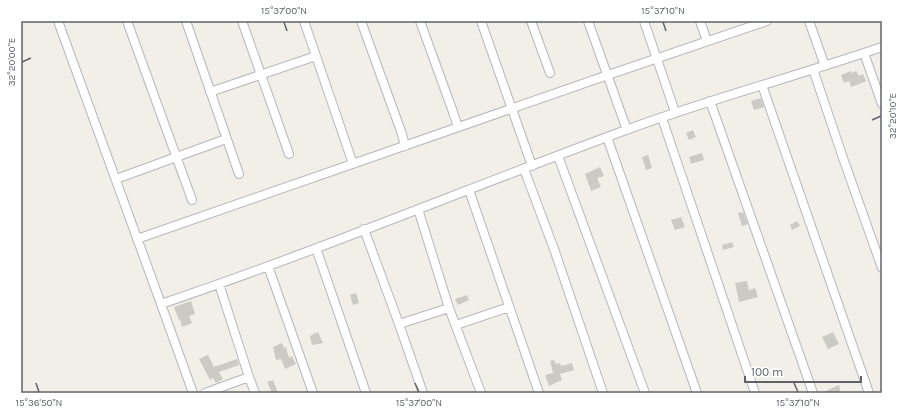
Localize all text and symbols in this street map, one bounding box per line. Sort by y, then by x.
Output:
text: 15°37'00"N [261,5,307,17]
text: 15°37'10"N [641,5,685,17]
text: 32°20'00"E [6,38,18,86]
text: 32°20'10"E [887,93,899,139]
scale bar [745,358,861,384]
text: 100 m [751,365,783,379]
text: 15°36'50"N [16,397,62,409]
text: 15°37'00"N [396,397,442,409]
text: 15°37'10"N [776,397,820,409]

